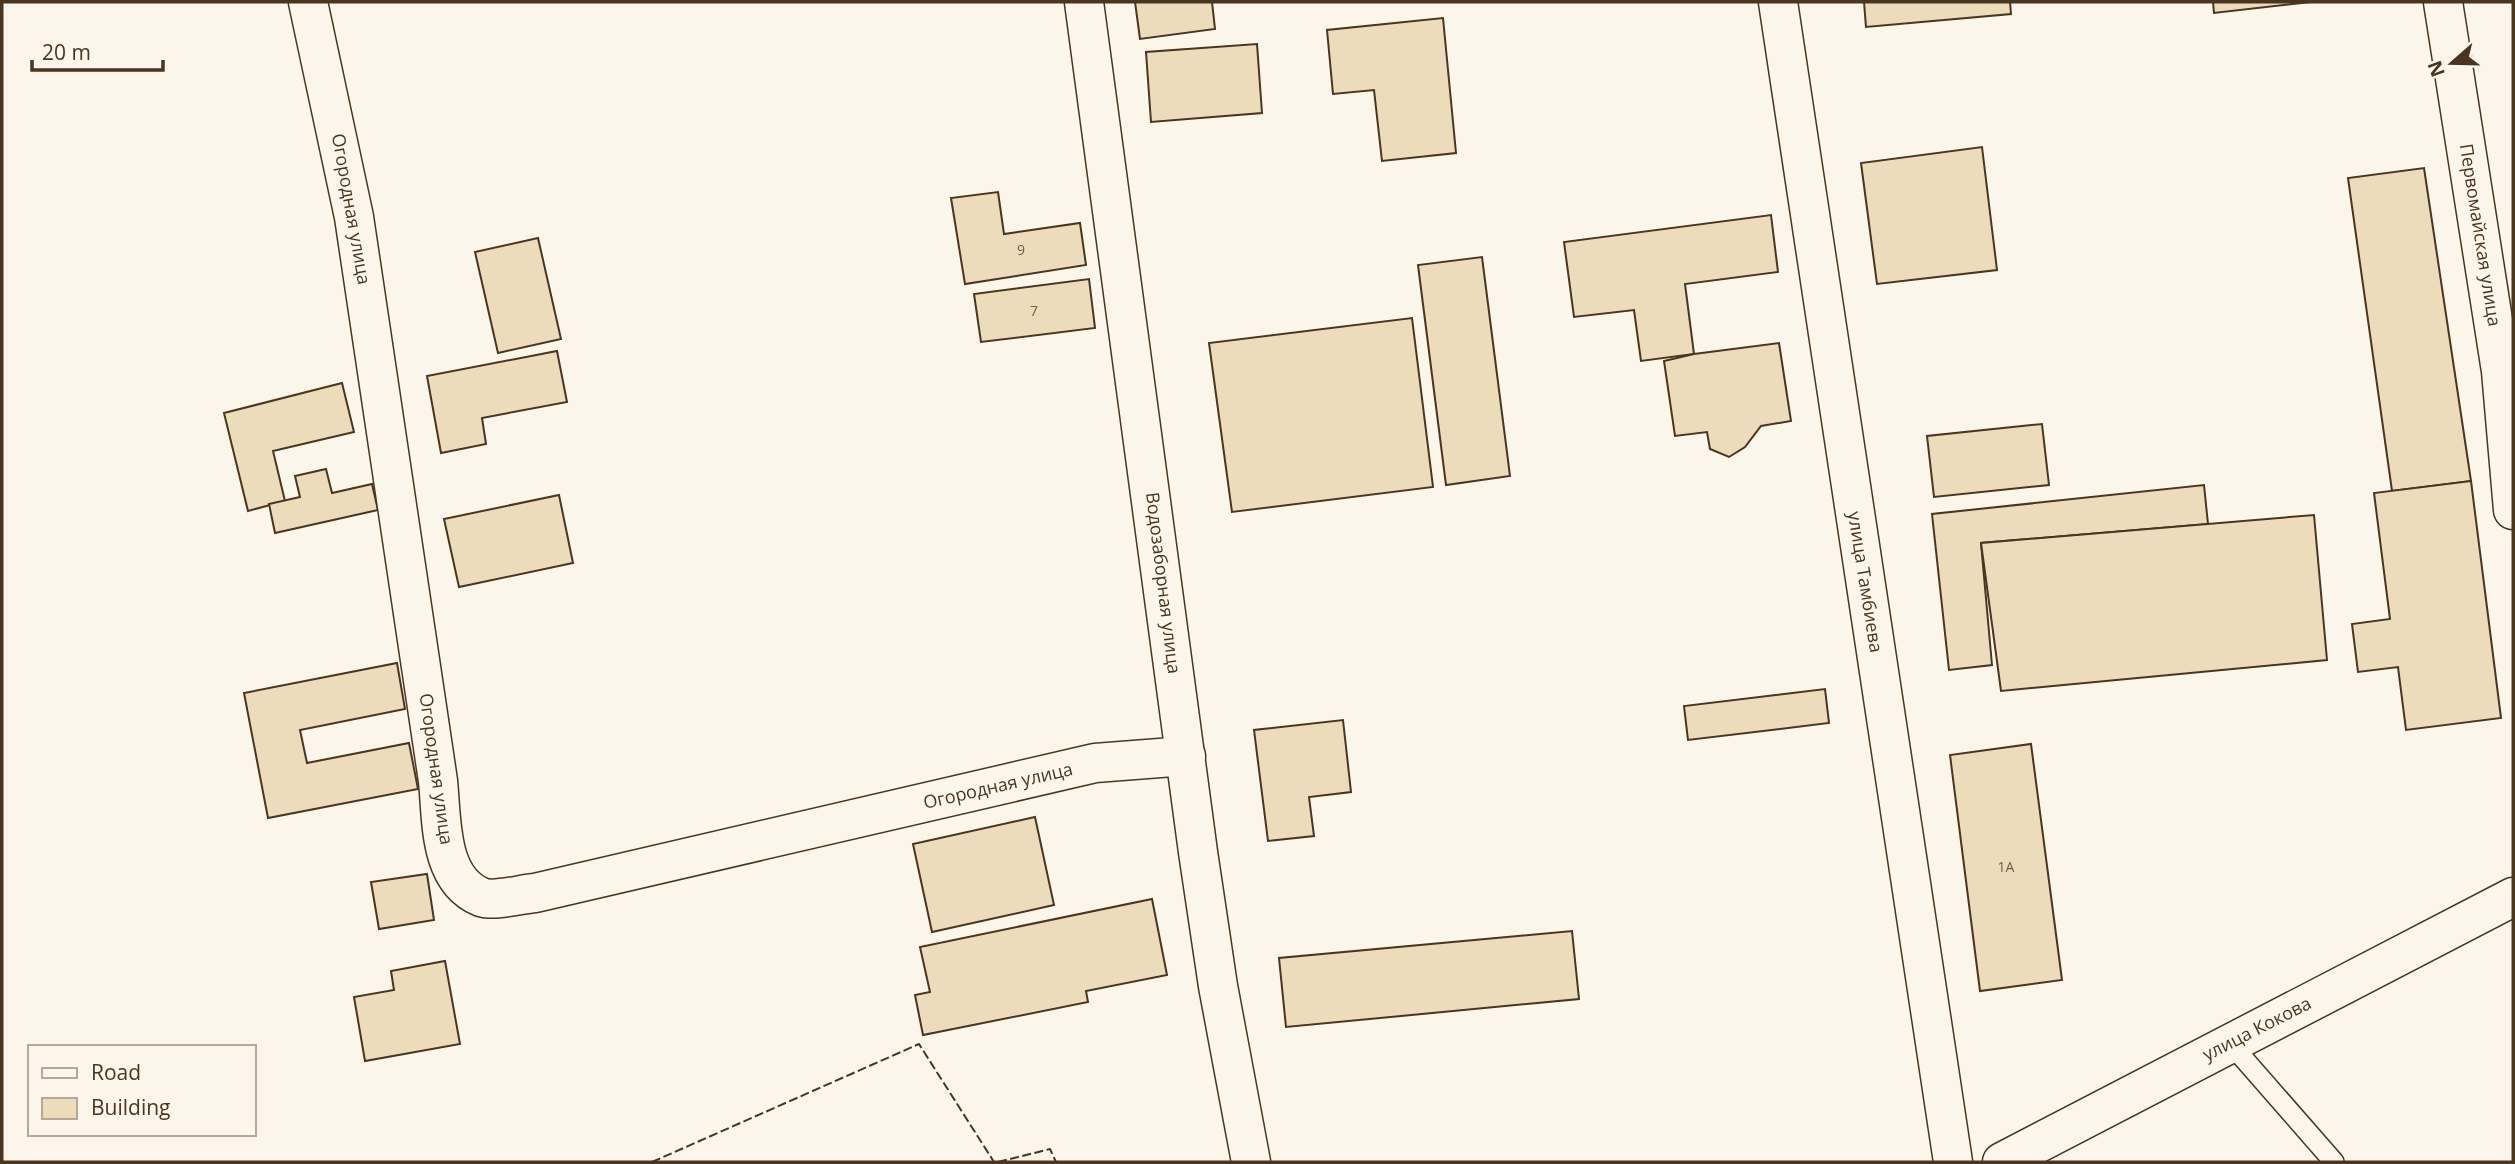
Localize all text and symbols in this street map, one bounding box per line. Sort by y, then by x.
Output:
scale bar [32,28,163,72]
north arrow [2417,28,2487,98]
text: 20 m [42,38,91,66]
text: N [2421,57,2451,81]
street label: Огородная улица [327,131,377,286]
street label: Первомайская улица [2455,142,2507,328]
house number: 9 [1017,240,1025,259]
house number: 7 [1030,301,1038,320]
street label: Водозаборная улица [1141,491,1187,675]
street label: улица Тамбиева [1843,510,1889,654]
street label: Огородная улица [414,692,460,846]
street label: Огородная улица [921,756,1075,814]
house number: 1А [1998,857,2015,876]
street label: улица Кокова [2198,990,2315,1066]
legend [28,1045,256,1136]
text: Road [91,1058,141,1086]
text: Building [91,1093,170,1121]

